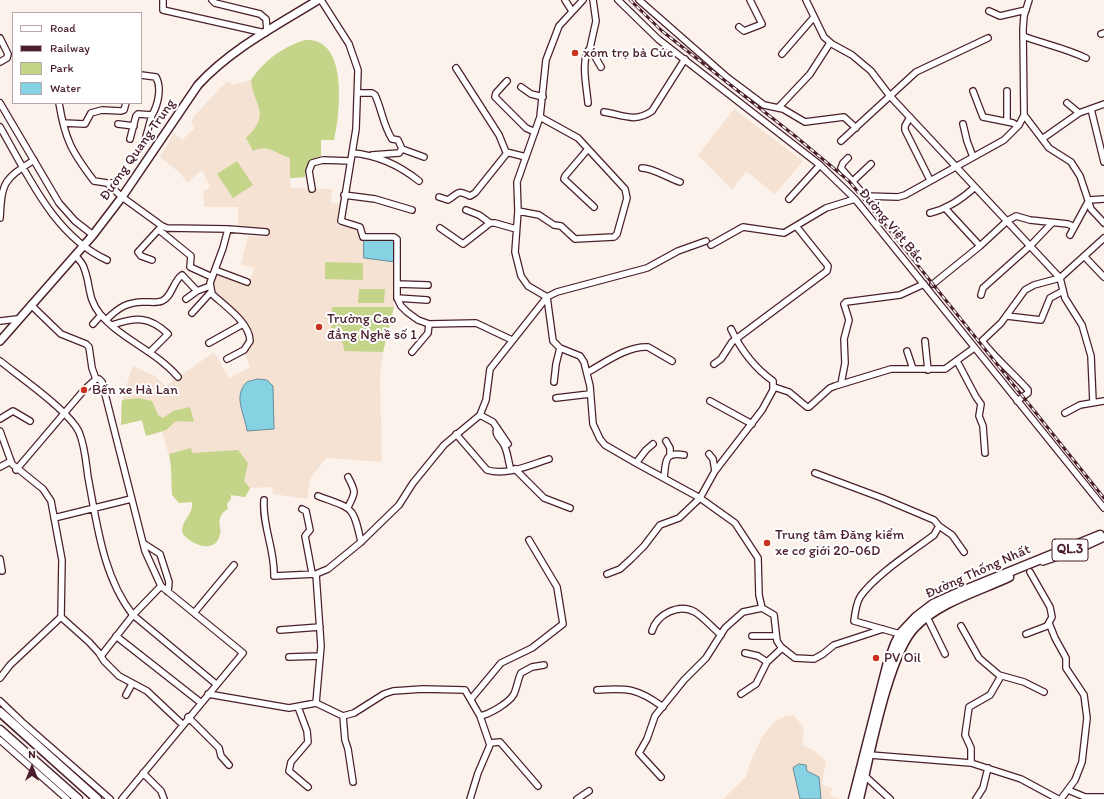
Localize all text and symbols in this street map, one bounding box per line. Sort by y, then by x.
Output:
legend [12,12,142,104]
text: Road [50,21,76,35]
text: Railway [50,41,90,55]
place label: xóm trọ bà Cúc [583,45,673,61]
marker: xóm trọ bà Cúc [570,48,580,58]
text: Park [50,61,74,75]
text: Water [50,81,81,95]
street label: Đường Quang Trung [96,96,180,204]
street label: Đường Việt Bắc [855,185,927,267]
place label: Trường Cao đẳng Nghề số 1 [327,311,417,344]
marker: Trường Cao đẳng Nghề số 1 [314,322,324,332]
place label: Bến xe Hà Lan [92,382,178,398]
marker: Bến xe Hà Lan [79,385,89,395]
place label: Trung tâm Đăng kiểm xe cơ giới 20-06D [775,527,904,560]
marker: Trung tâm Đăng kiểm xe cơ giới 20-06D [762,538,772,548]
road number: QL.3 [1052,539,1088,561]
street label: Đường Thống Nhất [923,541,1033,603]
place label: PV Oil [884,650,921,666]
marker: PV Oil [871,653,881,663]
north arrow [12,747,52,787]
text: N [28,748,36,761]

